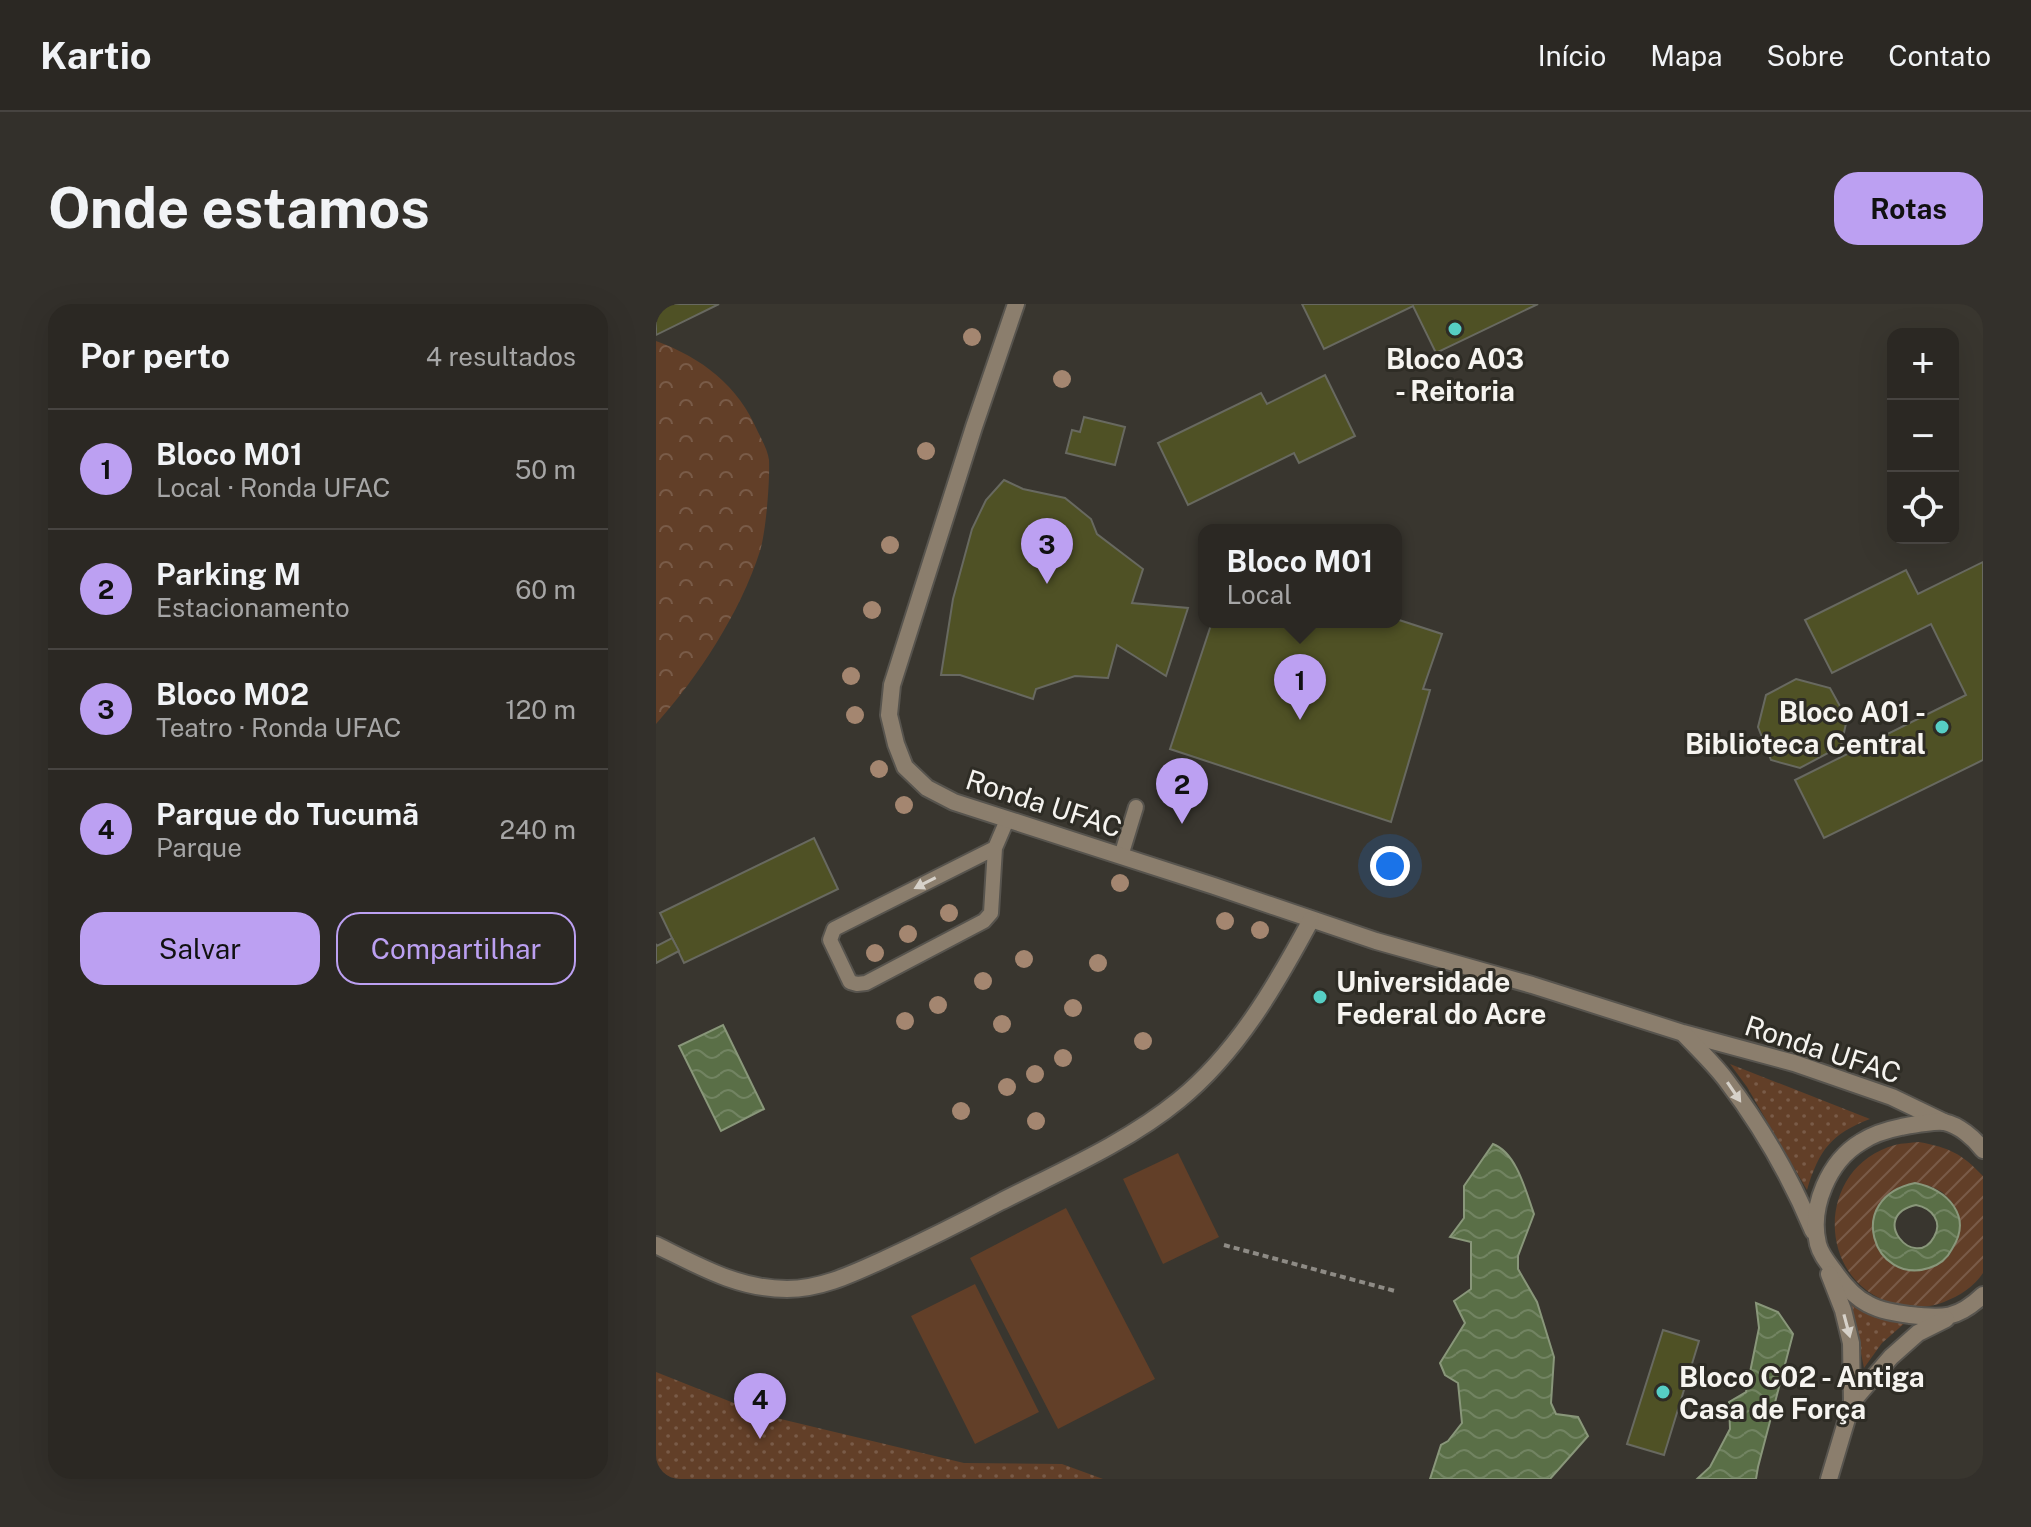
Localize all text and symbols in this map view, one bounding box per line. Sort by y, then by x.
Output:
text: Kartio [40,33,152,78]
text: Início [1538,39,1606,72]
text: Mapa [1650,39,1722,72]
text: Sobre [1766,39,1844,72]
text: Contato [1888,39,1991,72]
button: Rotas [1834,172,1983,245]
text: Onde estamos [48,175,430,241]
marker: Bloco A03 - Reitoria [1446,320,1464,338]
map controls [1887,328,1959,544]
button: + [1887,328,1959,400]
text: Por perto [80,336,230,376]
text: 4 resultados [426,341,576,372]
place label: Bloco A03 - Reitoria [1386,342,1524,407]
button: − [1887,400,1959,472]
text: Bloco M01 [156,436,303,472]
text: 1 [100,454,112,485]
text: 50 m [515,454,576,485]
text: Local · Ronda UFAC [156,472,390,503]
button: locate [1887,472,1959,544]
pin: 3 [1021,518,1073,584]
popup [1198,524,1402,628]
text: Bloco M01 [1227,543,1373,579]
text: Parking M [156,556,301,592]
text: 2 [98,574,114,605]
text: 60 m [515,574,576,605]
text: Local [1227,579,1292,610]
text: Estacionamento [156,592,350,623]
pin: 1 [1274,654,1326,720]
text: Bloco M02 [156,676,309,712]
text: 3 [97,694,115,725]
text: 120 m [505,694,576,725]
place label: Bloco A01 - Biblioteca Central [1685,695,1926,760]
text: Teatro · Ronda UFAC [156,712,402,743]
marker: Bloco A01 - Biblioteca Central [1933,718,1951,736]
pin: 2 [1156,758,1208,824]
street label: Ronda UFAC [962,762,1126,844]
text: Parque do Tucumã [156,796,419,832]
text: 4 [97,814,115,845]
text: 240 m [499,814,576,845]
text: Parque [156,832,242,863]
your location [1370,846,1410,886]
one-way arrow [913,877,936,890]
button: Salvar [80,912,320,985]
button: Compartilhar [336,912,576,985]
place label: Universidade Federal do Acre [1336,965,1546,1030]
marker: Universidade Federal do Acre [1311,988,1329,1006]
street label: Ronda UFAC [1741,1008,1905,1090]
one-way arrow [1727,1081,1742,1102]
one-way arrow [1841,1313,1853,1338]
place label: Bloco C02 - Antiga Casa de Força [1679,1360,1925,1425]
pin: 4 [734,1373,786,1439]
marker: Bloco C02 - Antiga Casa de Força [1654,1383,1672,1401]

